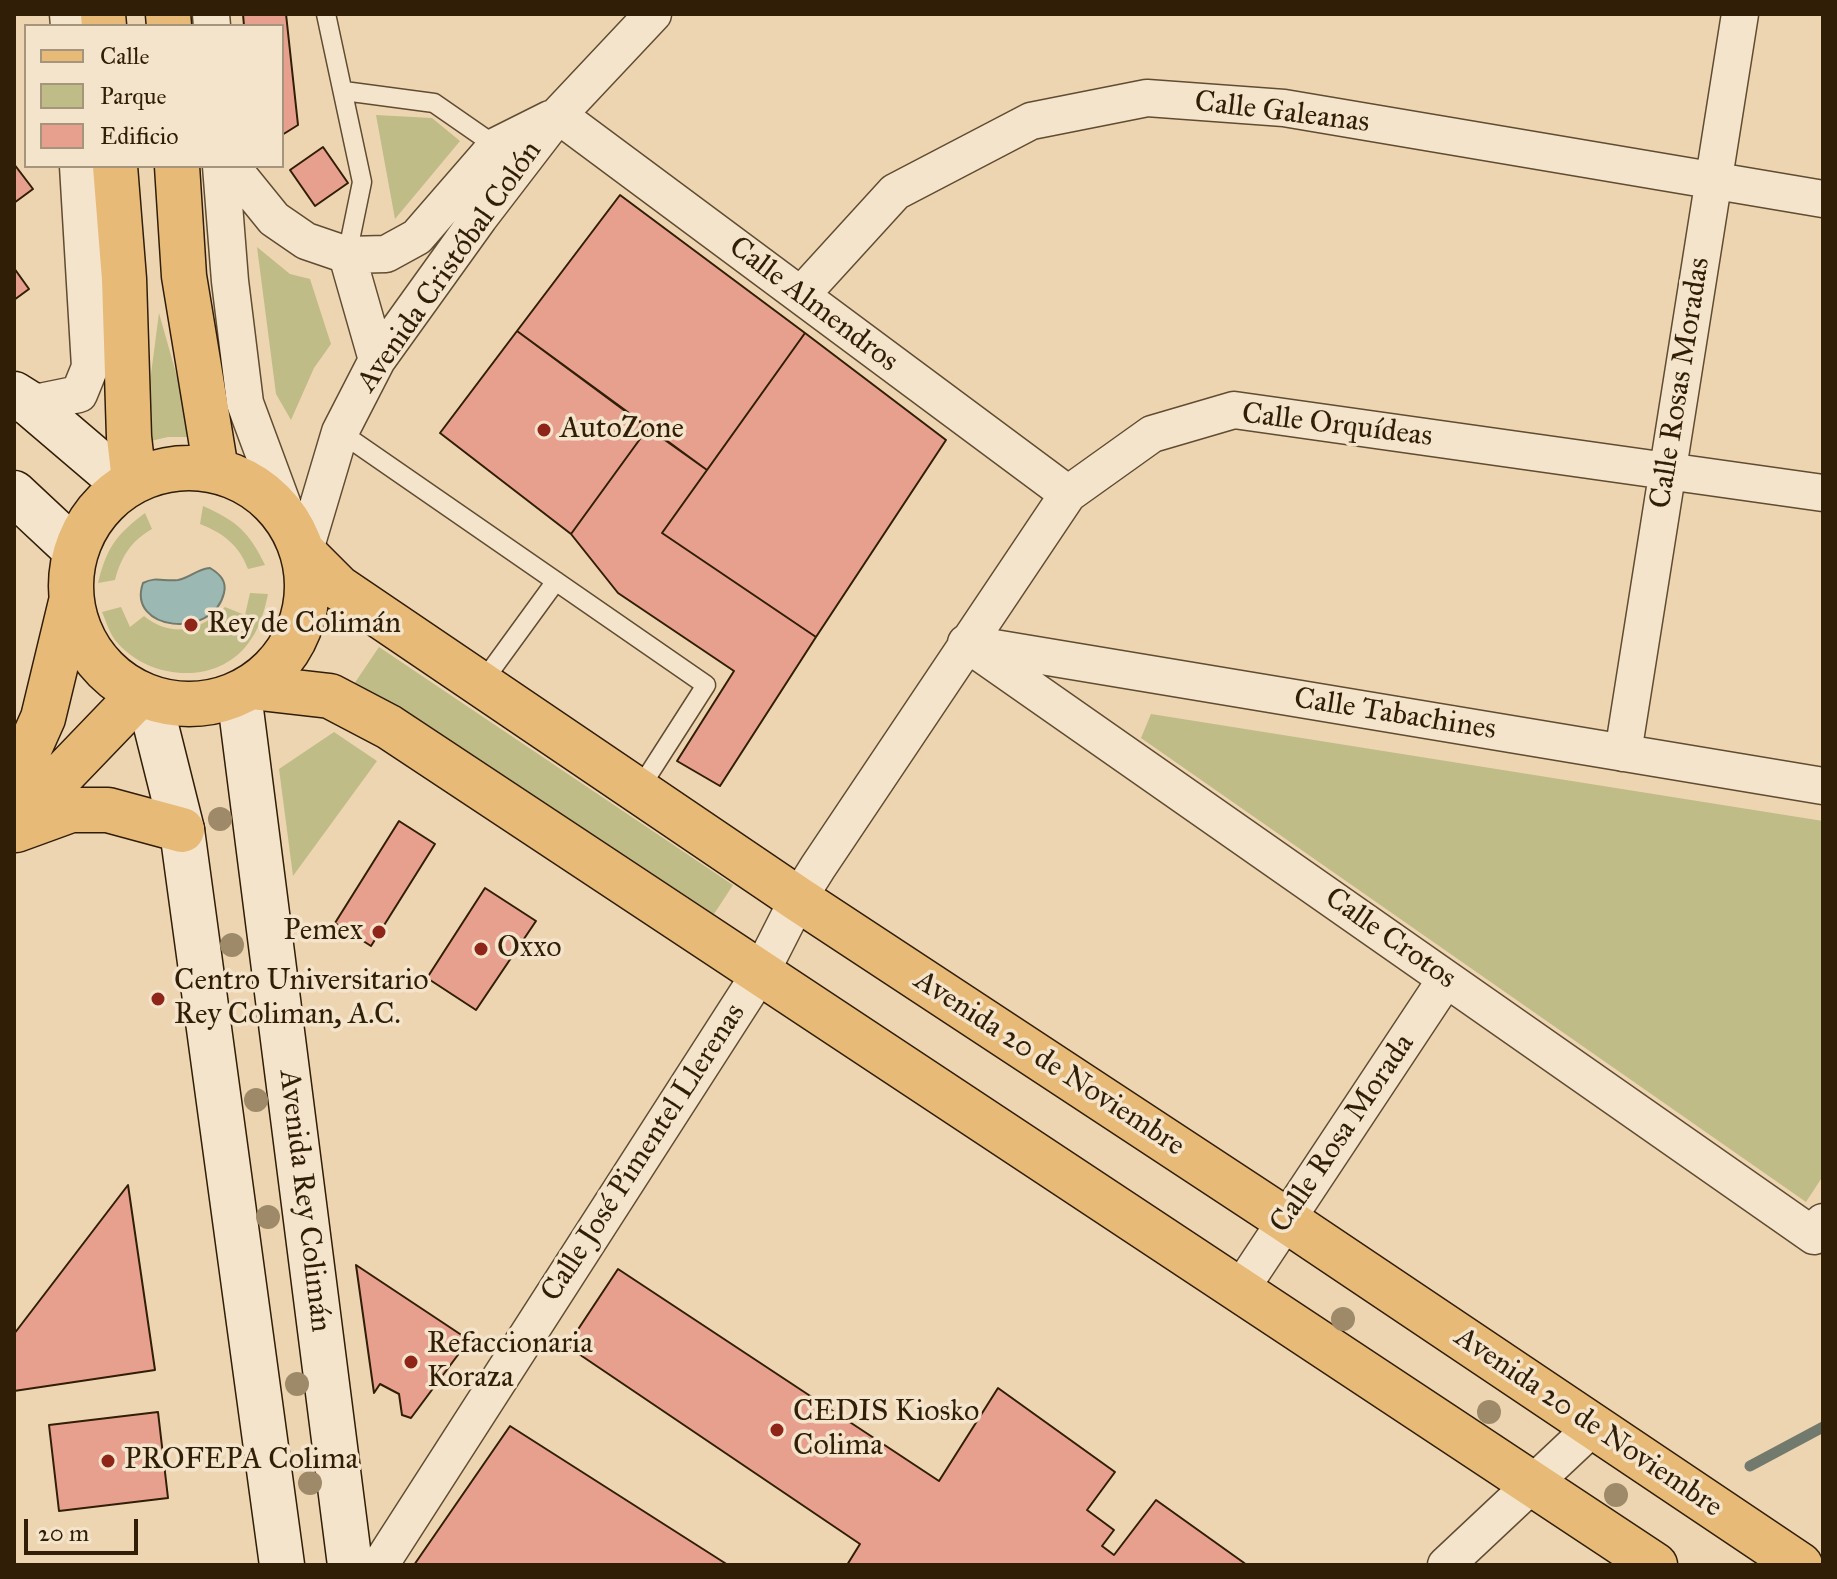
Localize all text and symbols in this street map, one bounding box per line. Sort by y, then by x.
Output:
legend [24,24,284,168]
text: Calle [100,41,149,71]
text: Parque [100,81,167,111]
street label: Calle Galeanas [1193,84,1371,142]
text: Edificio [100,121,179,151]
street label: Avenida Cristóbal Colón [350,135,550,399]
street label: Calle Almendros [721,230,905,380]
street label: Calle Rosas Moradas [1643,255,1719,511]
street label: Calle Orquídeas [1240,396,1434,456]
place label: AutoZone [560,412,684,448]
marker: AutoZone [535,421,553,439]
place label: Rey de Colimán [207,607,401,643]
marker: Rey de Colimán [182,616,200,634]
street label: Calle Tabachines [1291,681,1499,749]
street label: Calle Crotos [1317,881,1463,997]
place label: Pemex [283,914,363,950]
marker: Pemex [370,923,388,941]
place label: Oxxo [497,931,562,967]
marker: Oxxo [472,940,490,958]
street label: Avenida 20 de Noviembre [907,963,1191,1165]
place label: Centro Universitario Rey Coliman, A.C. [174,964,428,1034]
marker: Centro Universitario Rey Coliman, A.C. [149,990,167,1008]
street label: Calle José Pimentel Llerenas [534,997,754,1309]
street label: Calle Rosa Morada [1263,1028,1423,1240]
street label: Avenida Rey Colimán [270,1068,338,1334]
street label: Avenida 20 de Noviembre [1447,1320,1729,1526]
place label: Refaccionaria Koraza [427,1327,593,1398]
marker: Refaccionaria Koraza [402,1353,420,1371]
place label: CEDIS Kiosko Colima [793,1395,979,1466]
marker: CEDIS Kiosko Colima [768,1421,786,1439]
place label: PROFEPA Colima [124,1443,358,1479]
marker: PROFEPA Colima [99,1452,117,1470]
scale bar [28,1503,142,1553]
text: 20 m [38,1518,89,1548]

